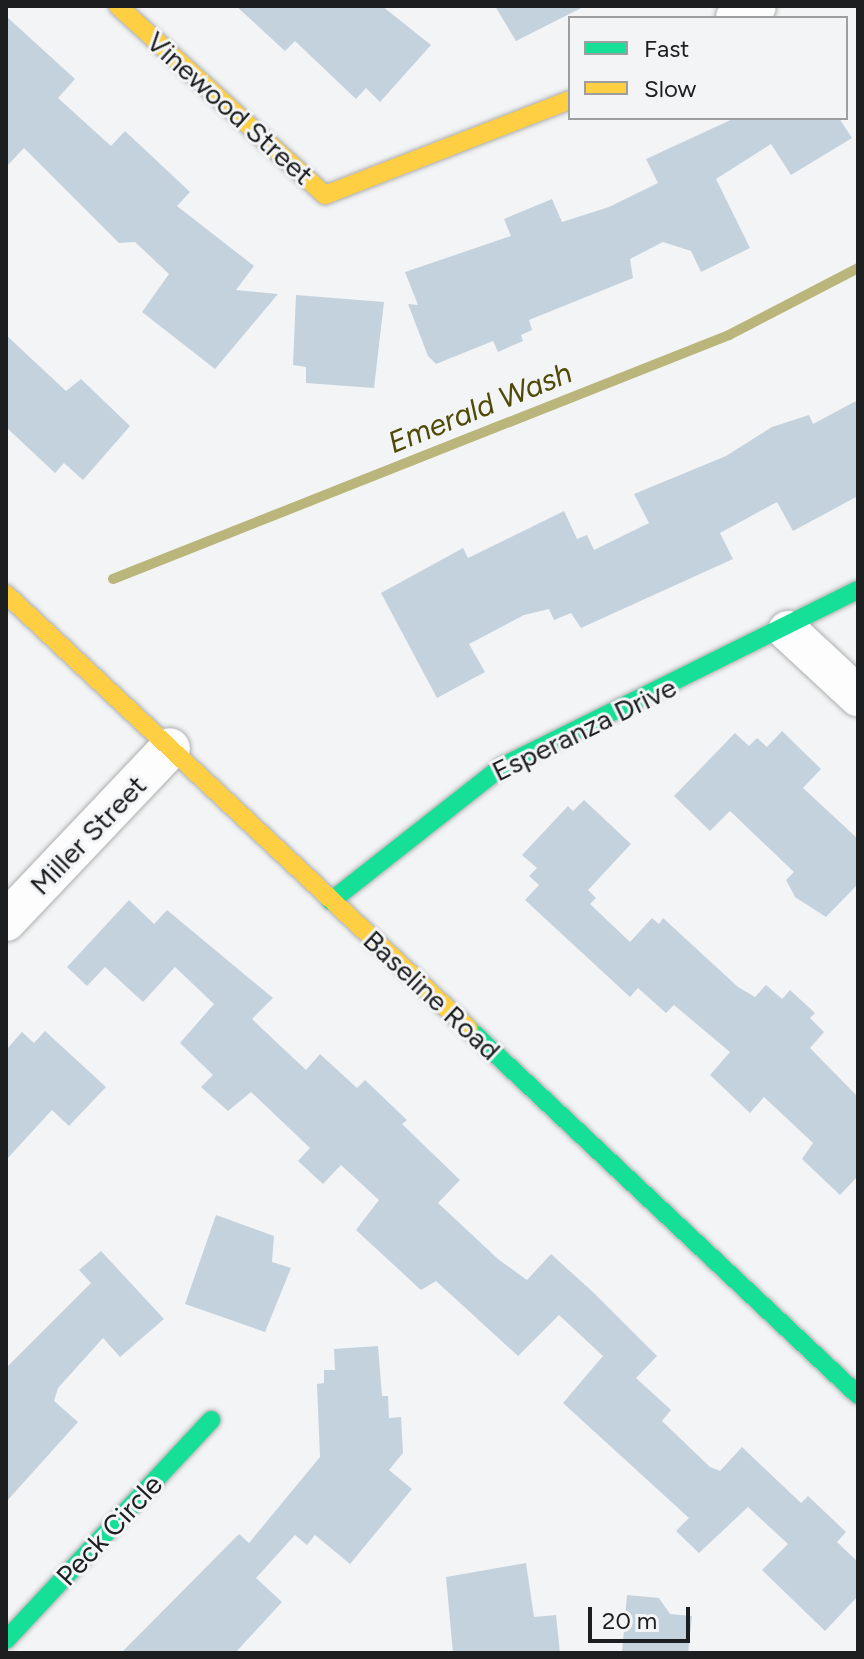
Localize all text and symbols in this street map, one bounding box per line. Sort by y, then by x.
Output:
legend [568,16,848,120]
street label: Vinewood Street [140,24,320,192]
text: Fast [644,34,689,63]
text: Slow [644,74,696,103]
water label: Emerald Wash [383,355,577,461]
street label: Esperanza Drive [487,670,681,788]
street label: Miller Street [23,768,153,902]
street label: Baseline Road [357,923,507,1067]
street label: Peck Circle [49,1467,169,1593]
scale bar [592,1591,694,1641]
text: 20 m [602,1606,657,1635]

